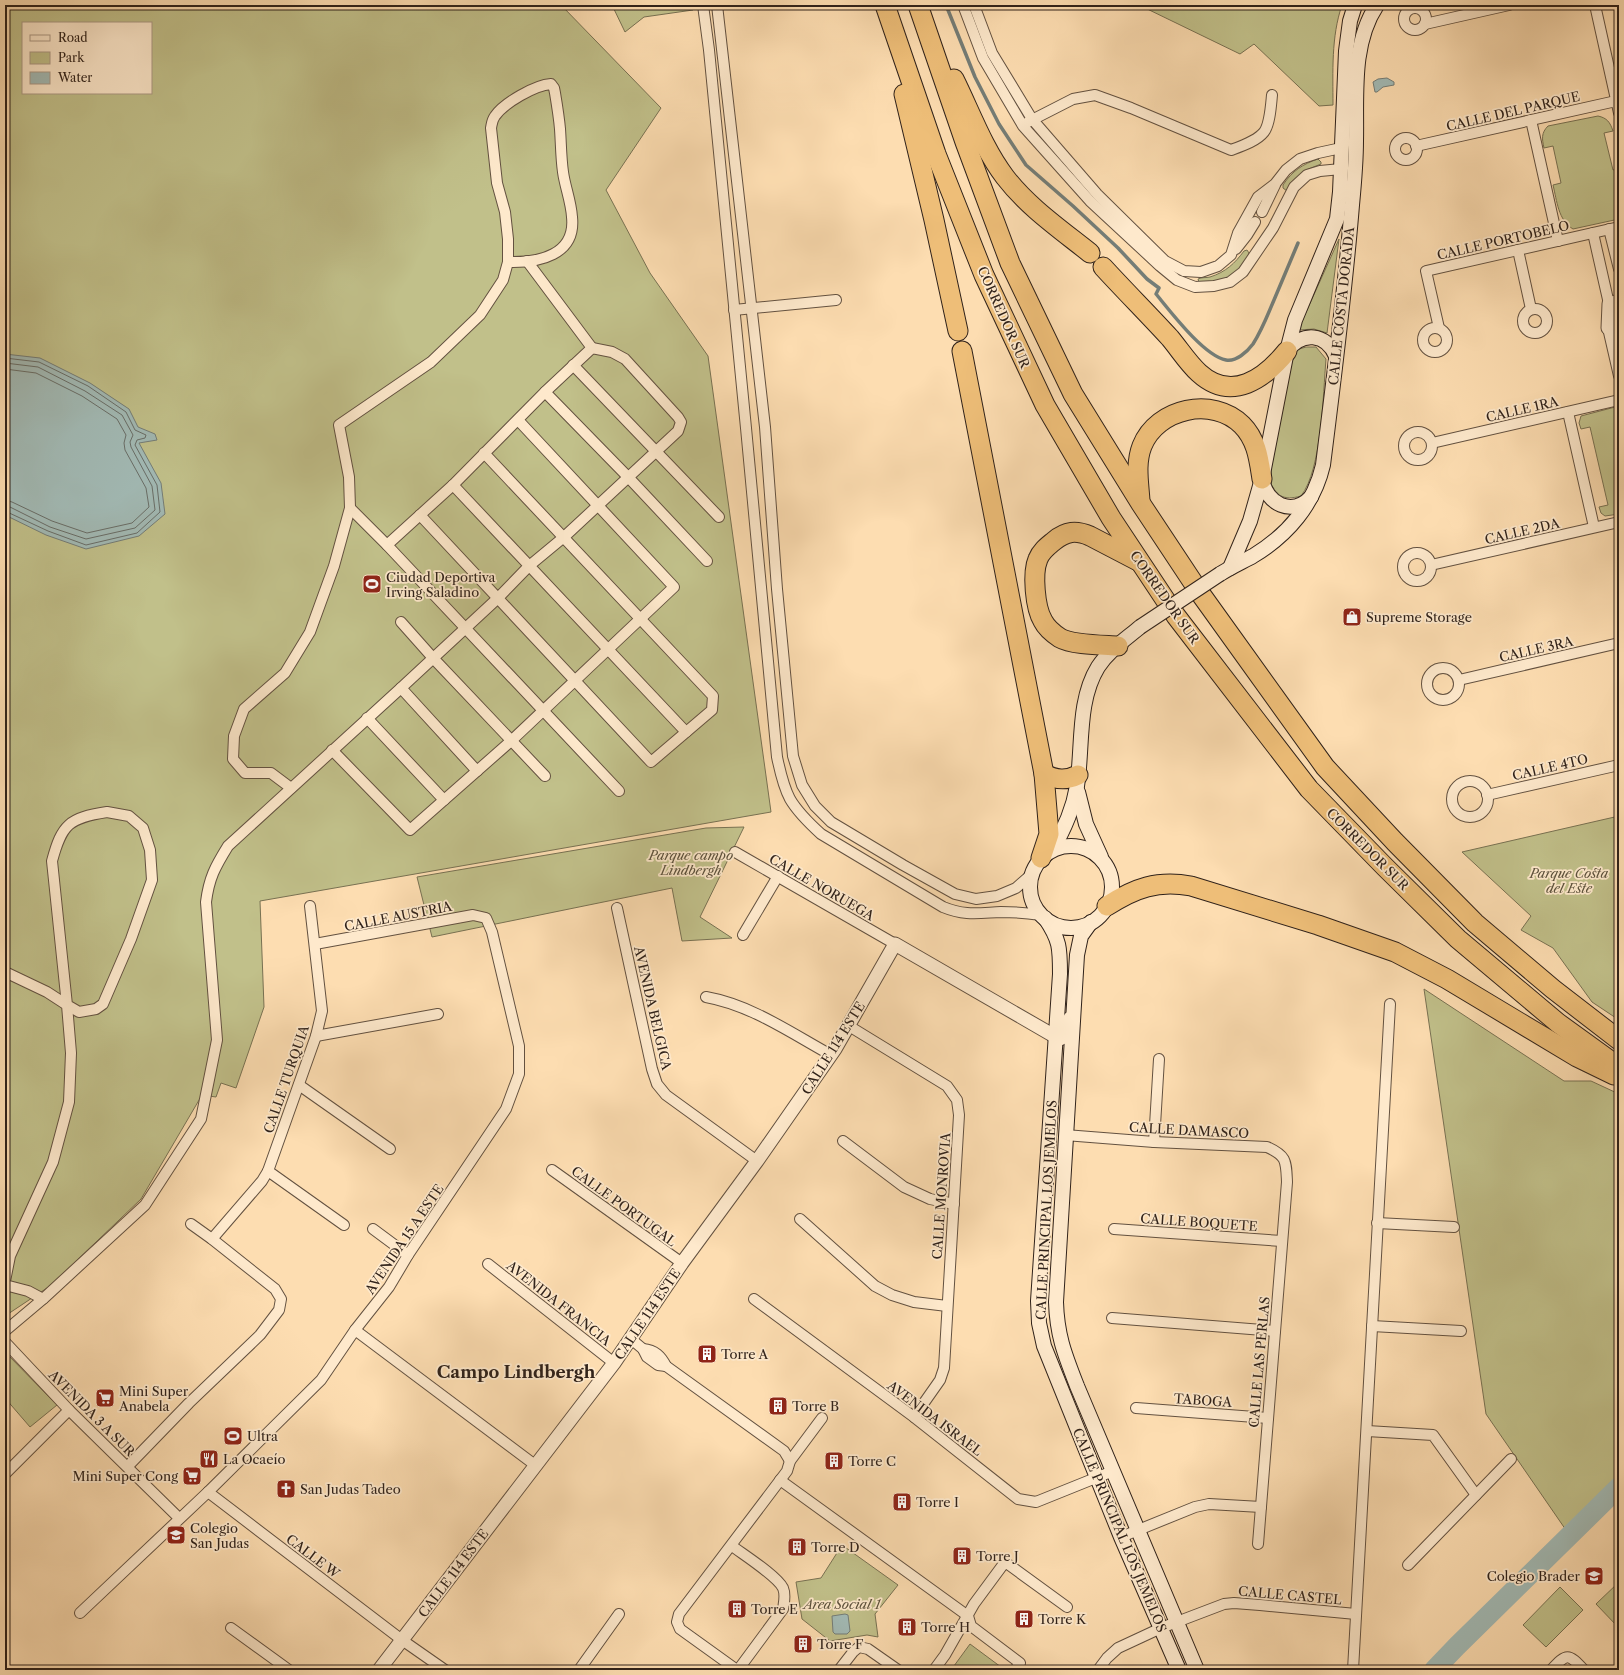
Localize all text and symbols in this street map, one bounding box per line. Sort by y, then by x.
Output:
legend [22,22,152,94]
text: Road [58,30,88,45]
text: Park [58,50,85,65]
text: Water [57,70,92,85]
street label: CALLE DEL PARQUE [1445,88,1581,134]
street label: CALLE PORTOBELO [1435,217,1571,263]
street label: CALLE COSTA DORADA [1325,226,1357,386]
street label: CORREDOR SUR [974,264,1034,372]
street label: CALLE 1RA [1484,393,1560,425]
street label: CALLE 2DA [1483,515,1561,547]
street label: CORREDOR SUR [1127,548,1204,648]
place label: Ciudad Deportiva Irving Saladino [386,569,495,600]
sports icon: Ciudad Deportiva Irving Saladino [361,573,383,595]
shop icon: Supreme Storage [1341,606,1363,628]
place label: Supreme Storage [1366,609,1472,625]
street label: CALLE 3RA [1497,633,1575,665]
street label: CALLE 4TO [1511,750,1590,783]
street label: CORREDOR SUR [1324,805,1413,894]
park label: Parque campo Lindbergh [648,847,733,878]
street label: CALLE NORUEGA [767,850,878,924]
park label: Parque Costa del Este [1529,865,1608,896]
street label: CALLE AUSTRIA [343,898,453,934]
street label: AVENIDA BELGICA [631,944,675,1072]
street label: CALLE 114 ESTE [798,999,868,1097]
street label: CALLE TURQUIA [260,1023,312,1135]
street label: CALLE PRINCIPAL LOS JEMELOS [1032,1099,1060,1320]
street label: CALLE DAMASCO [1129,1119,1250,1141]
street label: CALLE MONROVIA [929,1132,953,1260]
street label: CALLE PORTUGAL [568,1163,680,1250]
street label: AVENIDA 15 A ESTE [361,1181,447,1298]
street label: CALLE BOQUETE [1140,1210,1258,1234]
street label: AVENIDA FRANCIA [503,1257,615,1349]
street label: CALLE 114 ESTE [611,1265,683,1363]
street label: CALLE LAS PERLAS [1245,1296,1273,1428]
building icon: Torre A [696,1343,718,1365]
place label: Torre A [721,1346,768,1362]
district label: Campo Lindbergh [437,1362,596,1382]
street label: AVENIDA 3 A SUR [45,1366,139,1460]
street label: AVENIDA ISRAEL [884,1377,986,1459]
place label: Mini Super Anabela [118,1383,189,1414]
supermarket icon: Mini Super Anabela [94,1387,116,1409]
street label: TABOGA [1173,1390,1233,1410]
building icon: Torre B [767,1395,789,1417]
place label: Torre B [792,1398,839,1414]
sports icon: Ultra [222,1425,244,1447]
street label: CALLE PRINCIPAL LOS JEMELOS [1070,1426,1170,1635]
place label: Ultra [247,1428,278,1444]
restaurant icon: La Ocaeío [198,1448,220,1470]
building icon: Torre C [823,1450,845,1472]
place label: La Ocaeío [223,1451,285,1467]
place label: Torre C [848,1453,896,1469]
supermarket icon: Mini Super Cong [181,1465,203,1487]
place label: Mini Super Cong [73,1468,178,1484]
church icon: San Judas Tadeo [275,1478,297,1500]
place label: San Judas Tadeo [300,1481,401,1497]
building icon: Torre I [891,1491,913,1513]
place label: Torre I [916,1494,959,1510]
place label: Colegio San Judas [190,1520,249,1551]
school or university icon: Colegio San Judas [165,1524,187,1546]
street label: CALLE 114 ESTE [415,1526,491,1620]
street label: CALLE W [283,1531,344,1582]
building icon: Torre D [786,1536,808,1558]
place label: Torre D [811,1539,860,1555]
building icon: Torre J [951,1545,973,1567]
place label: Torre J [976,1548,1019,1564]
school or university icon: Colegio Brader [1583,1565,1605,1587]
place label: Colegio Brader [1487,1568,1581,1584]
street label: CALLE CASTEL [1238,1583,1343,1608]
park label: Area Social 1 [801,1596,882,1612]
building icon: Torre E [726,1598,748,1620]
place label: Torre E [751,1601,798,1617]
building icon: Torre K [1013,1608,1035,1630]
place label: Torre K [1038,1611,1087,1627]
building icon: Torre H [896,1616,918,1638]
place label: Torre H [921,1619,970,1635]
building icon: Torre F [792,1633,814,1655]
place label: Torre F [817,1636,864,1652]

